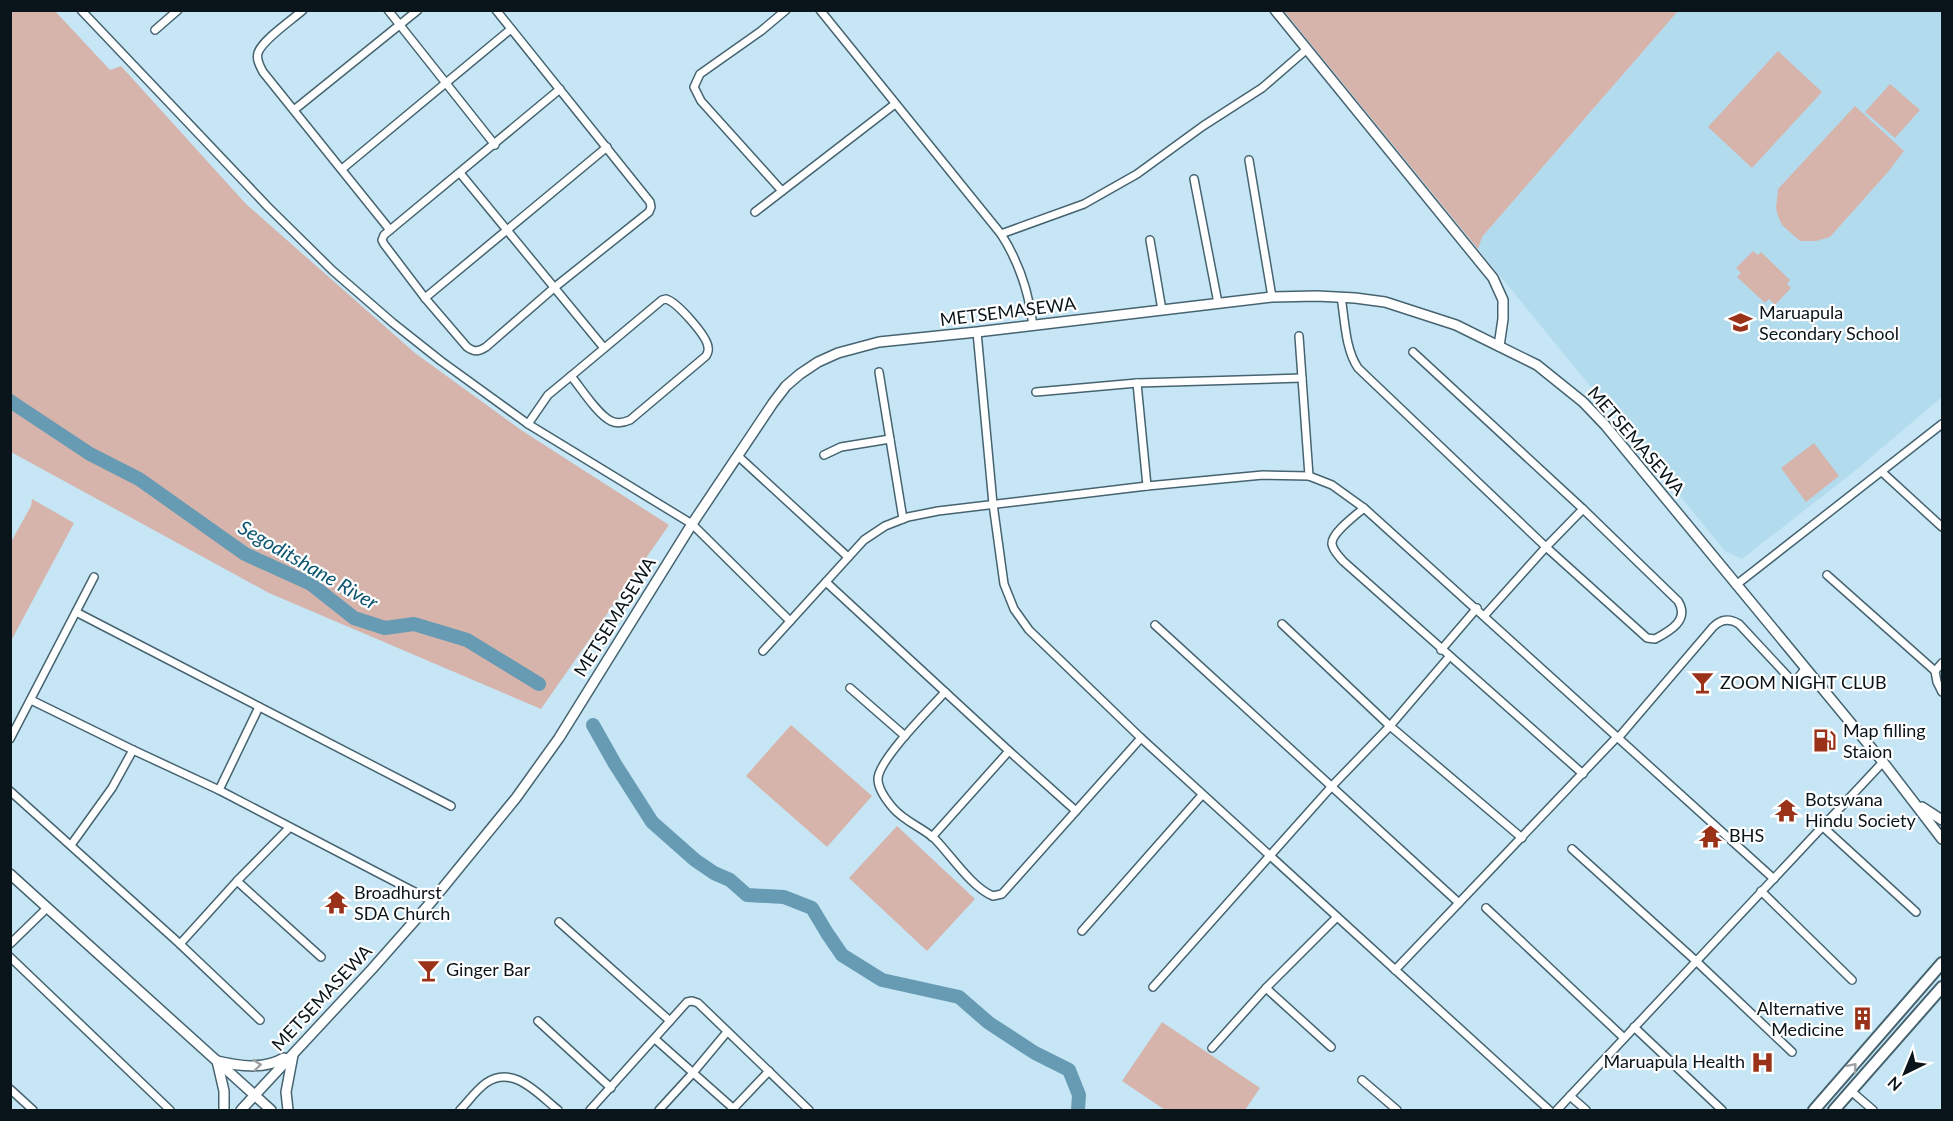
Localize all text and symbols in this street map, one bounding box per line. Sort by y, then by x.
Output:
street label: METSEMASEWA [939,292,1078,330]
place label: Maruapula Secondary School [1759,301,1899,344]
school or university icon: Maruapula Secondary School [1728,310,1754,336]
street label: METSEMASEWA [1584,381,1691,500]
water label: Segoditshane River [234,514,384,614]
street label: METSEMASEWA [569,552,660,680]
bar icon: ZOOM NIGHT CLUB [1689,670,1715,696]
place label: ZOOM NIGHT CLUB [1720,671,1887,693]
place label: Map filling Staion [1843,719,1926,762]
fuel station icon: Map filling Staion [1812,728,1838,754]
place label: Botswana Hindu Society [1805,788,1916,831]
temple icon: Botswana Hindu Society [1774,797,1800,823]
temple icon: BHS [1698,823,1724,849]
place label: BHS [1729,824,1764,846]
place label: Broadhurst SDA Church [354,881,450,924]
temple icon: Broadhurst SDA Church [323,890,349,916]
street label: METSEMASEWA [267,939,377,1055]
bar icon: Ginger Bar [415,957,441,983]
place label: Ginger Bar [446,958,530,980]
place label: Alternative Medicine [1757,997,1844,1040]
building icon: Alternative Medicine [1849,1006,1875,1032]
north arrow [1875,1043,1935,1103]
hospital icon: Maruapula Health [1750,1049,1776,1075]
place label: Maruapula Health [1603,1050,1745,1072]
one-way arrow [252,1059,261,1072]
one-way arrow [1846,1063,1857,1074]
text: N [1883,1073,1905,1095]

